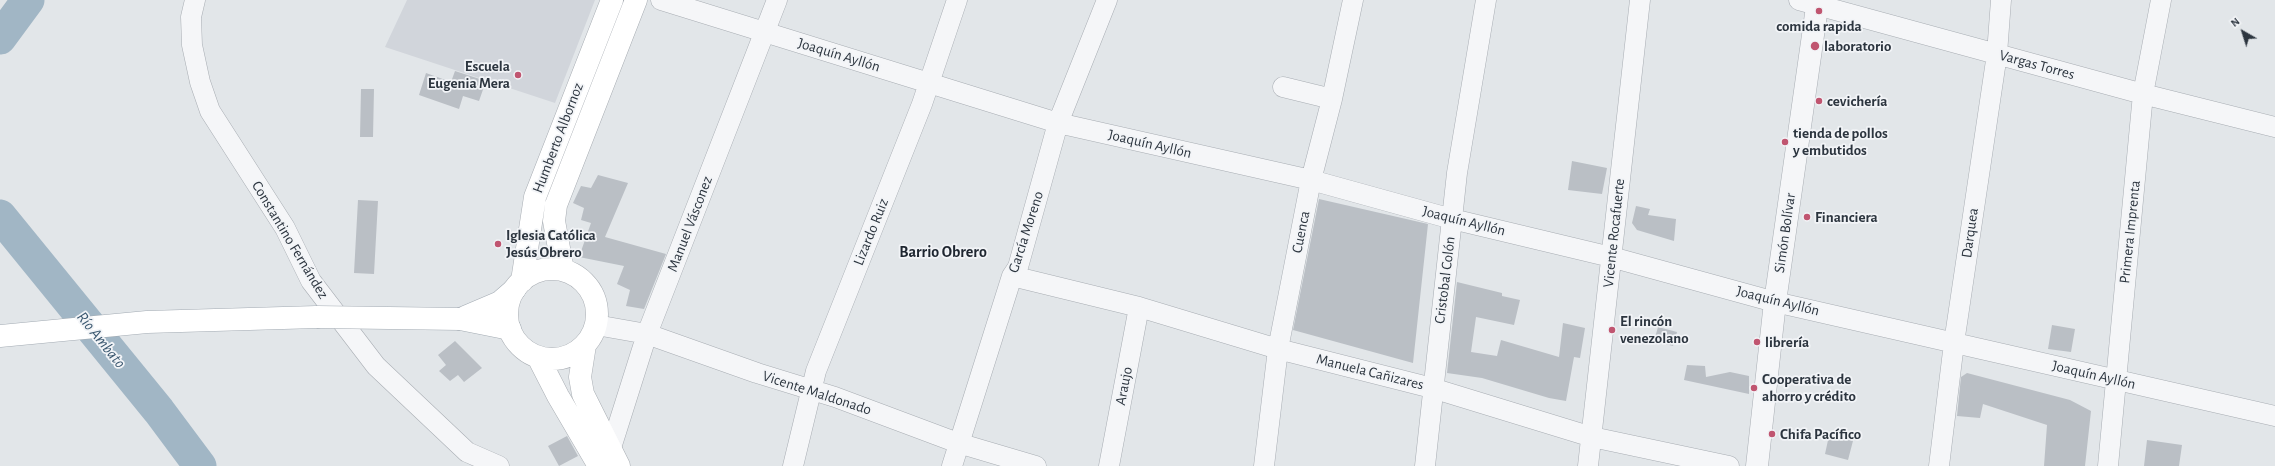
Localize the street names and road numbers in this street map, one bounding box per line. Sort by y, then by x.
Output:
street label: Joaquín Ayllón [796,34,882,76]
street label: Vargas Torres [1997,46,2077,84]
street label: Humberto Albornoz [529,80,587,196]
street label: Joaquín Ayllón [1107,126,1193,162]
street label: Manuel Vásconez [664,174,716,274]
street label: Constantino Fernández [248,178,332,302]
street label: Vicente Rocafuerte [1599,178,1629,288]
street label: Primera Imprenta [2116,180,2144,284]
street label: García Moreno [1004,189,1048,275]
street label: Simón Bolívar [1770,192,1800,274]
street label: Lizardo Ruiz [849,196,893,268]
street label: Joaquín Ayllón [1421,202,1507,240]
street label: Darquea [1958,207,1982,259]
street label: Cuenca [1288,209,1314,255]
street label: Cristobal Colón [1431,235,1459,325]
street label: Joaquín Ayllón [1735,282,1821,320]
street label: Manuela Cañizares [1314,350,1426,394]
street label: Joaquín Ayllón [2051,357,2137,393]
street label: Araujo [1111,365,1137,407]
street label: Vicente Maldonado [760,367,874,419]

